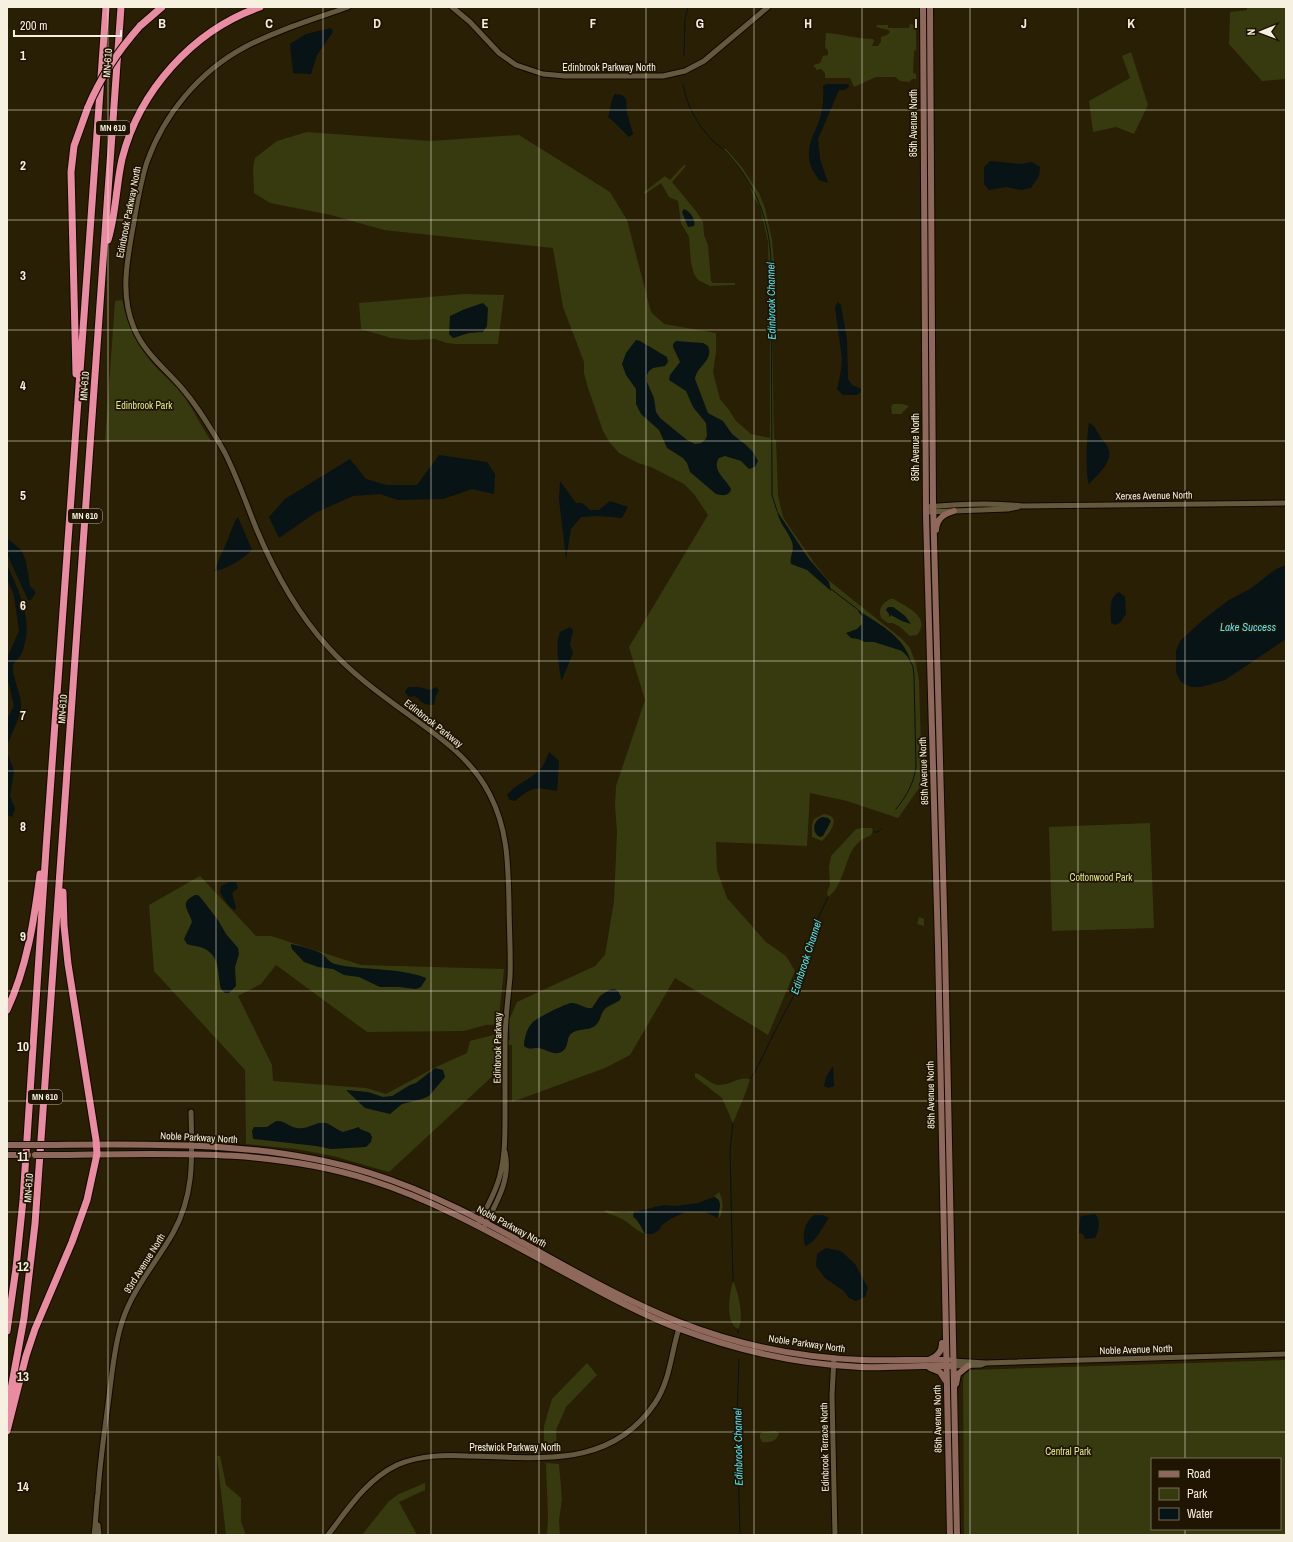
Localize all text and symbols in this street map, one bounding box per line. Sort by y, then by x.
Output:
scale bar [14,12,121,38]
north arrow [1241,12,1281,52]
text: B [158,15,166,32]
text: C [265,15,273,32]
text: D [373,15,381,32]
text: E [481,15,489,32]
text: F [590,15,597,32]
text: G [696,15,704,32]
text: H [804,15,812,32]
text: I [915,15,918,32]
text: J [1021,15,1027,32]
text: K [1127,15,1135,32]
text: 200 m [20,18,47,34]
text: N [1244,29,1258,36]
text: 1 [20,47,26,64]
street label: MN-610 [100,48,115,78]
street label: Edinbrook Parkway North [562,61,656,74]
street label: 85th Avenue North [907,89,920,157]
road number: MN 610 [96,121,130,135]
text: 2 [20,157,26,174]
street label: Edinbrook Parkway North [113,165,144,259]
water label: Edinbrook Channel [763,261,779,340]
text: 3 [20,267,26,284]
street label: MN-610 [77,371,92,401]
text: 4 [20,377,26,394]
park label: Edinbrook Park [116,399,173,412]
street label: 85th Avenue North [909,413,922,481]
text: 5 [20,487,26,504]
street label: Xerxes Avenue North [1115,488,1193,503]
road number: MN 610 [68,509,102,523]
text: 6 [20,597,26,614]
water label: Lake Success [1220,620,1277,634]
street label: MN-610 [55,694,70,724]
street label: Edinbrook Parkway [402,696,466,751]
text: 7 [20,707,26,724]
street label: 85th Avenue North [916,737,931,805]
text: 8 [20,818,26,835]
park label: Cottonwood Park [1070,871,1133,884]
water label: Edinbrook Channel [787,917,825,996]
text: 9 [20,928,26,945]
street label: Edinbrook Parkway [490,1011,505,1084]
text: 10 [17,1038,29,1055]
street label: 85th Avenue North [923,1061,938,1129]
road number: MN 610 [28,1090,62,1104]
street label: Noble Parkway North [160,1129,238,1146]
text: 11 [17,1148,29,1165]
street label: MN-610 [21,1173,36,1203]
street label: Noble Parkway North [475,1203,549,1250]
street label: 93rd Avenue North [121,1231,168,1296]
text: 12 [17,1258,29,1275]
street label: Noble Parkway North [768,1332,846,1355]
street label: Noble Avenue North [1099,1342,1173,1357]
text: 13 [17,1368,29,1385]
street label: 85th Avenue North [930,1385,945,1453]
street label: Edinbrook Terrace North [817,1402,832,1492]
water label: Edinbrook Channel [730,1407,746,1486]
street label: Prestwick Parkway North [469,1441,561,1454]
park label: Central Park [1045,1445,1092,1458]
legend [1151,1458,1281,1530]
text: Road [1187,1466,1211,1482]
text: 14 [17,1478,29,1495]
text: Park [1187,1486,1207,1502]
text: Water [1187,1506,1214,1522]

